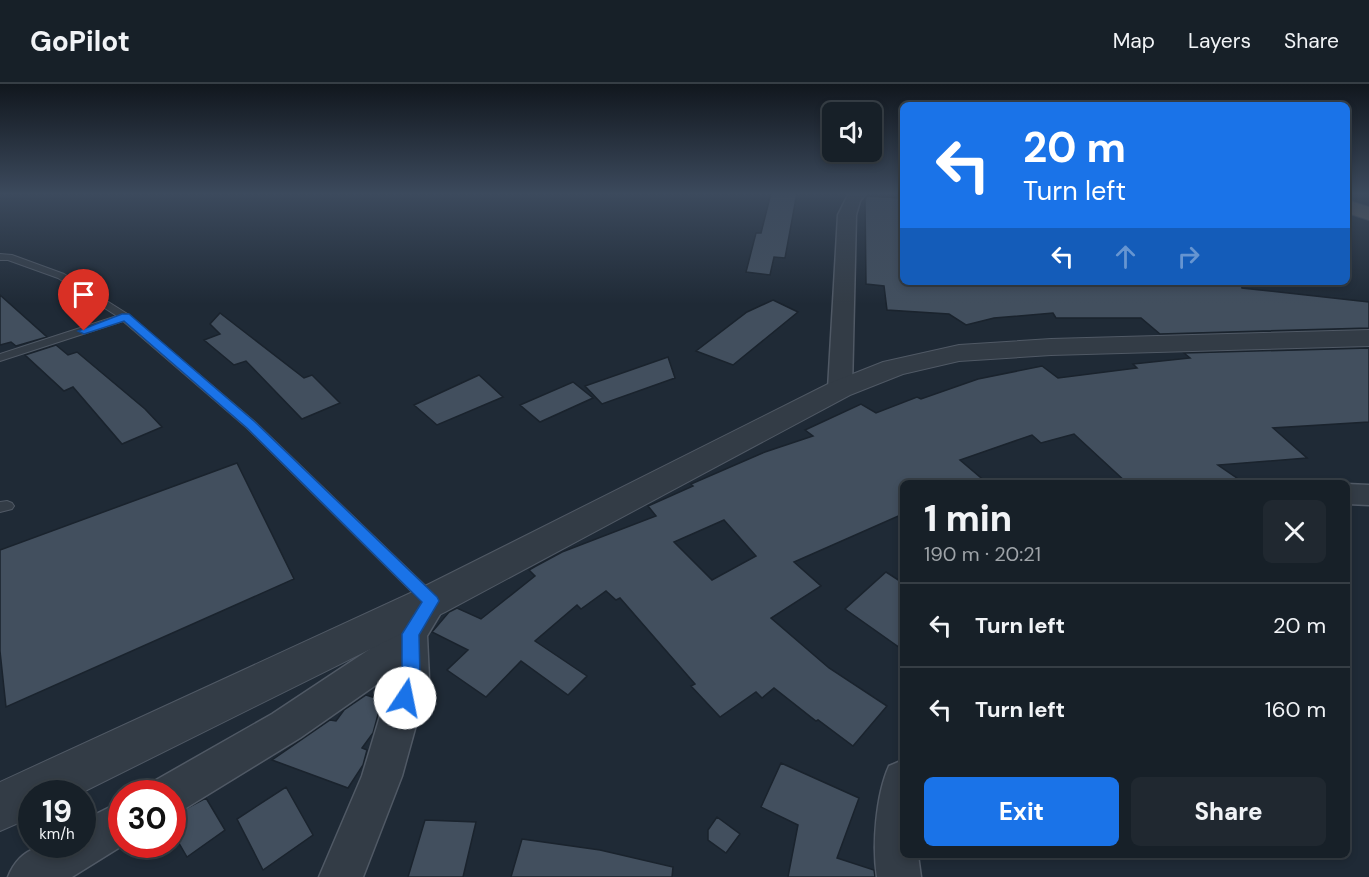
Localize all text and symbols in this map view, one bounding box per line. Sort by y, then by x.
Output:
text: GoPilot [30,23,130,60]
text: Map [1113,27,1155,55]
text: Layers [1188,27,1251,55]
text: Share [1284,27,1339,55]
map controls [822,102,882,162]
button: sound [822,102,882,162]
text: 20 m [1023,120,1126,175]
icon: left [924,126,1002,204]
text: Turn left [1023,173,1126,208]
icon: left [1046,240,1079,273]
icon: ahead [1109,240,1142,273]
icon: right [1172,240,1205,273]
pin [58,269,109,331]
icon: arrive [67,278,100,311]
text: 1 min [924,495,1012,542]
button: close [1263,500,1326,563]
text: 190 m · 20:21 [924,541,1041,567]
icon: left [924,609,957,642]
text: Turn left [975,611,1065,640]
text: 20 m [1273,611,1326,640]
position arrow [373,666,437,730]
icon: left [924,693,957,726]
text: Turn left [975,695,1065,724]
text: 160 m [1265,695,1326,724]
button: Exit [924,777,1119,846]
button: Share [1131,777,1326,846]
speed limit sign: 30 [108,780,186,858]
text: 19 [42,792,72,831]
text: km/h [39,824,75,844]

